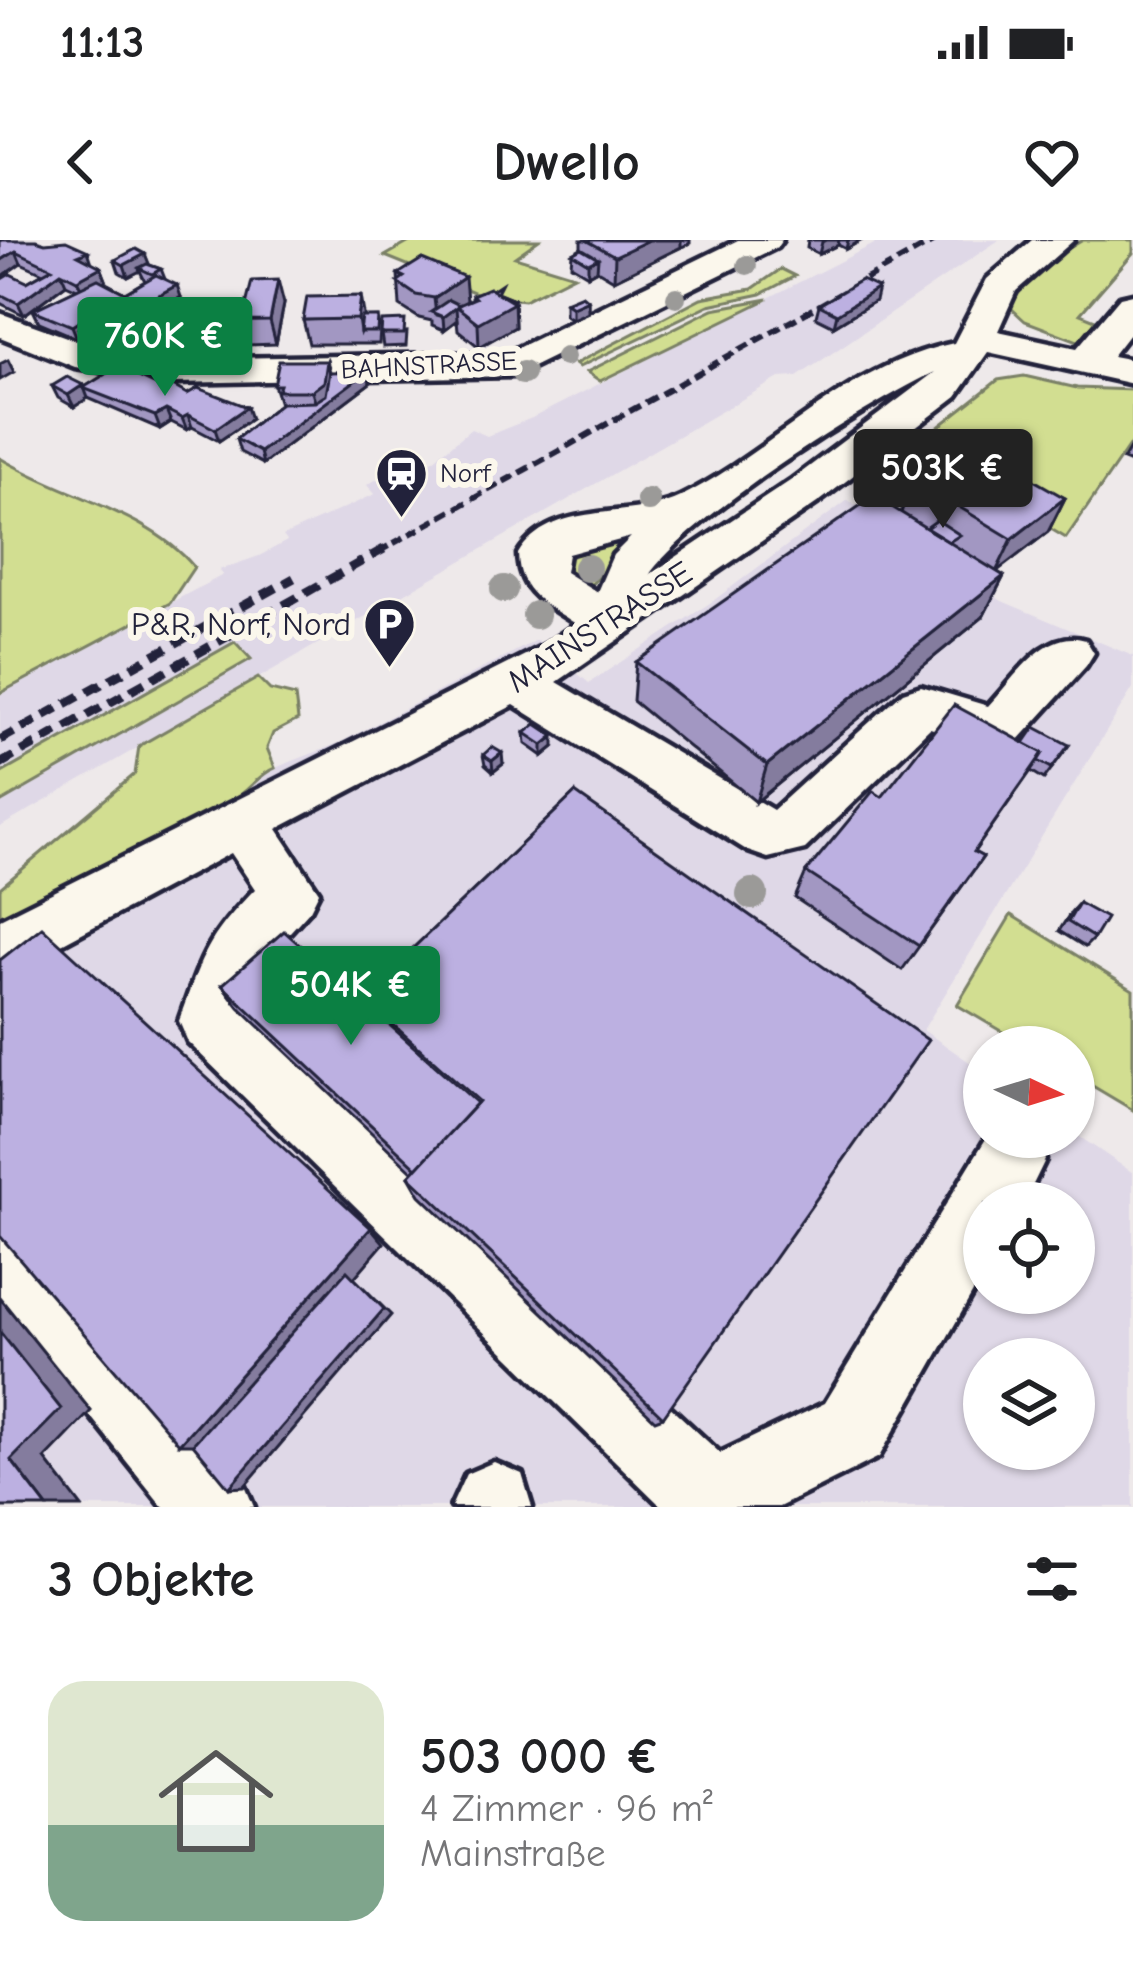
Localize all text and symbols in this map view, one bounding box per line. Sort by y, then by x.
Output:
text: 11:13 [60,16,145,68]
icon: back [48,129,114,195]
icon: heart [1019,129,1085,195]
text: Dwello [493,131,640,194]
pin: 760K € [67,297,263,399]
text: 760K € [104,313,226,358]
street label: BAHNSTRASSE [340,345,518,386]
pin: 503K € [845,429,1041,531]
station icon: Norf [373,445,429,519]
text: 503K € [881,445,1005,490]
place label: Norf [440,458,492,489]
street label: MAINSTRASSE [500,553,699,701]
parking icon: P&R, Norf, Nord [362,595,418,669]
place label: P&R, Norf, Nord [131,605,351,643]
pin: 504K € [253,946,449,1048]
text: 504K € [289,962,413,1007]
north arrow [963,1026,1095,1158]
map controls [963,1026,1095,1470]
button: locate [963,1182,1095,1314]
button: layers [963,1338,1095,1470]
icon: filters [1019,1546,1085,1612]
text: 3 Objekte [48,1550,254,1609]
text: 503 000 € [420,1727,660,1786]
icon: home [144,1729,288,1873]
text: 4 Zimmer · 96 m² [420,1786,713,1831]
text: Mainstraße [420,1831,606,1876]

